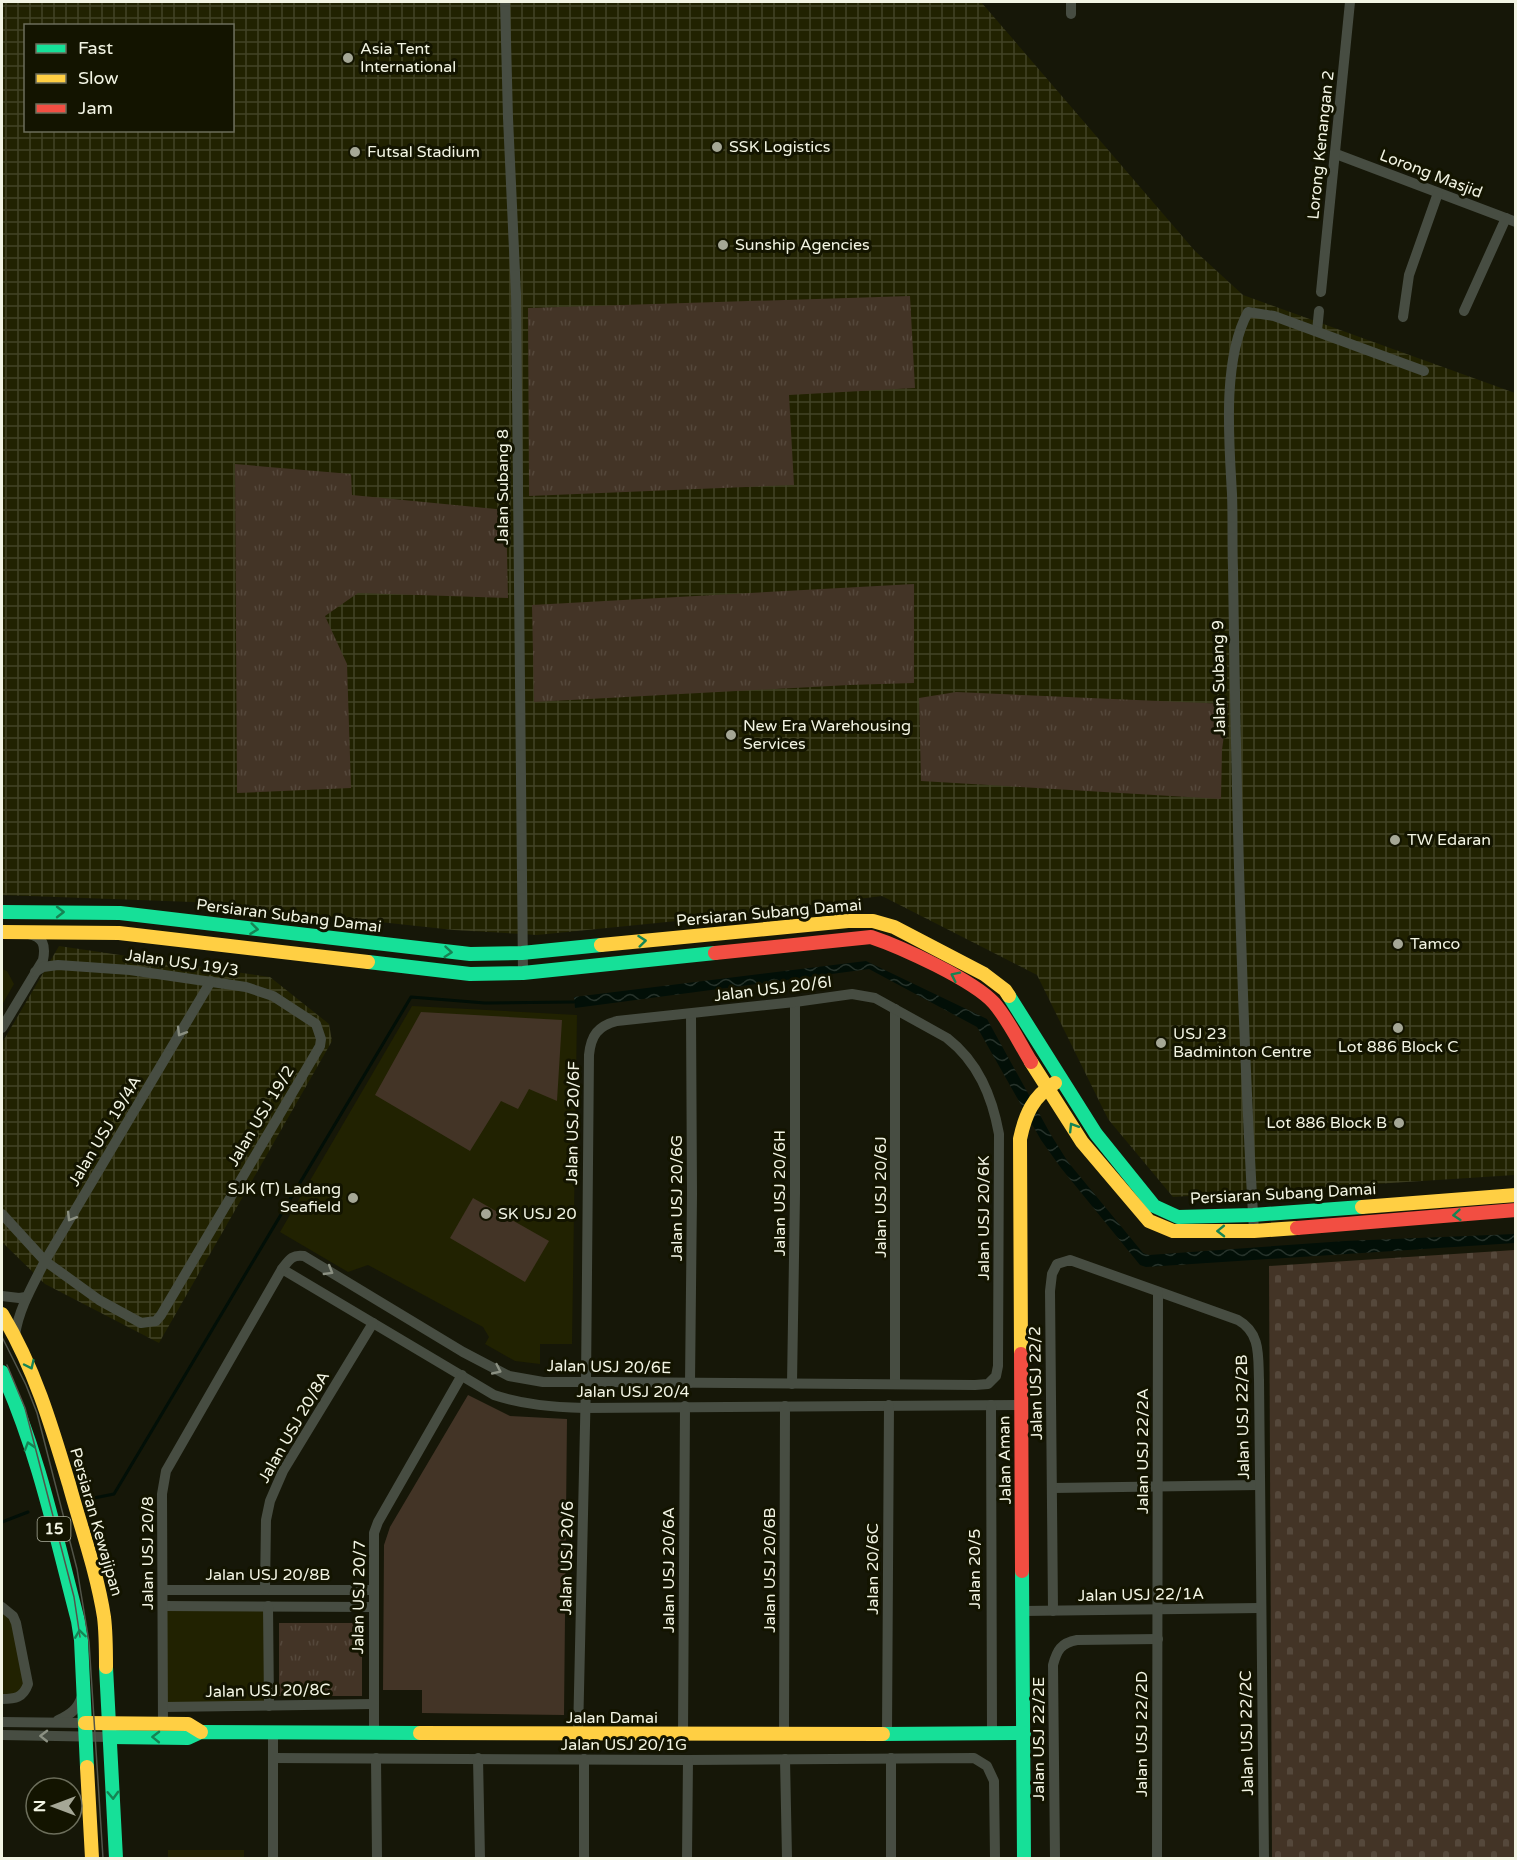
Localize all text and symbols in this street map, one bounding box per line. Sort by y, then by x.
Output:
legend [24,24,234,132]
text: Fast [78,37,113,59]
place label: Asia Tent International [360,39,456,77]
marker: Asia Tent International [341,51,355,65]
text: Slow [78,67,119,89]
street label: Lorong Kenangan 2 [1303,69,1339,221]
text: Jam [78,97,113,119]
place label: SSK Logistics [729,137,831,157]
marker: SSK Logistics [710,140,724,154]
place label: Futsal Stadium [367,142,480,162]
marker: Futsal Stadium [348,145,362,159]
street label: Lorong Masjid [1377,145,1485,203]
place label: Sunship Agencies [735,235,870,255]
marker: Sunship Agencies [716,238,730,252]
street label: Jalan Subang 8 [493,429,513,545]
street label: Jalan Subang 9 [1208,620,1230,736]
place label: New Era Warehousing Services [743,716,911,754]
marker: New Era Warehousing Services [724,728,738,742]
place label: TW Edaran [1407,830,1491,850]
marker: TW Edaran [1388,833,1402,847]
street label: Persiaran Subang Damai [195,895,383,937]
street label: Persiaran Subang Damai [675,895,863,931]
one-way arrow [55,906,64,918]
one-way arrow [249,922,259,935]
place label: Tamco [1410,934,1460,954]
one-way arrow [637,936,647,948]
marker: Tamco [1391,937,1405,951]
street label: Jalan USJ 19/3 [124,945,240,981]
one-way arrow [443,945,452,958]
street label: Jalan USJ 20/6I [713,972,833,1006]
one-way arrow [951,972,961,983]
marker: Lot 886 Block C [1391,1021,1405,1035]
place label: USJ 23 Badminton Centre [1173,1024,1312,1062]
one-way arrow [177,1026,188,1036]
marker: USJ 23 Badminton Centre [1154,1036,1168,1050]
place label: Lot 886 Block C [1338,1037,1458,1057]
street label: Jalan USJ 20/6F [562,1061,584,1185]
street label: Jalan USJ 19/2 [223,1062,299,1170]
street label: Jalan USJ 19/4A [64,1072,146,1190]
place label: Lot 886 Block B [1266,1113,1387,1133]
marker: Lot 886 Block B [1392,1116,1406,1130]
one-way arrow [1069,1123,1081,1133]
street label: Jalan USJ 20/6H [770,1130,790,1256]
street label: Jalan USJ 20/6G [667,1135,687,1261]
street label: Jalan USJ 20/6J [871,1136,891,1258]
street label: Jalan USJ 20/6K [974,1155,994,1280]
place label: SJK (T) Ladang Seafield [228,1179,341,1217]
street label: Persiaran Subang Damai [1189,1179,1377,1209]
marker: SJK (T) Ladang Seafield [346,1191,360,1205]
place label: SK USJ 20 [498,1204,576,1224]
marker: SK USJ 20 [479,1207,493,1221]
one-way arrow [1453,1208,1462,1221]
one-way arrow [67,1211,78,1221]
one-way arrow [1216,1225,1225,1237]
one-way arrow [323,1264,333,1275]
street label: Jalan USJ 22/2 [1025,1326,1047,1440]
street label: Jalan USJ 22/2B [1232,1354,1254,1480]
street label: Jalan USJ 20/6E [547,1356,671,1378]
one-way arrow [23,1359,35,1370]
one-way arrow [491,1363,502,1375]
street label: Jalan USJ 20/8A [254,1367,334,1486]
street label: Jalan USJ 20/4 [576,1382,690,1402]
street label: Jalan USJ 22/2A [1133,1388,1153,1514]
street label: Jalan Aman [994,1416,1016,1504]
one-way arrow [24,1441,37,1452]
street label: Persiaran Kewajipan [65,1445,127,1599]
street label: Jalan USJ 20/8 [138,1496,158,1610]
street label: Jalan USJ 20/6 [556,1501,578,1615]
street label: Jalan USJ 20/6A [659,1507,679,1633]
street label: Jalan USJ 20/6B [760,1507,780,1633]
road number: 15 [38,1517,70,1541]
street label: Jalan 20/6C [863,1523,883,1615]
street label: Jalan 20/5 [965,1529,985,1609]
street label: Jalan USJ 20/7 [348,1540,370,1654]
street label: Jalan USJ 20/8B [206,1565,330,1585]
street label: Jalan USJ 22/1A [1078,1584,1204,1606]
one-way arrow [74,1630,86,1639]
street label: Jalan USJ 22/2C [1236,1670,1258,1796]
street label: Jalan USJ 22/2D [1132,1671,1152,1797]
street label: Jalan USJ 22/2E [1029,1677,1049,1801]
street label: Jalan USJ 20/8C [205,1680,331,1702]
street label: Jalan Damai [566,1708,658,1728]
one-way arrow [39,1730,48,1742]
one-way arrow [152,1731,161,1743]
street label: Jalan USJ 20/1G [561,1735,687,1755]
north arrow [24,1776,84,1836]
one-way arrow [106,1791,119,1800]
text: N [30,1800,50,1812]

